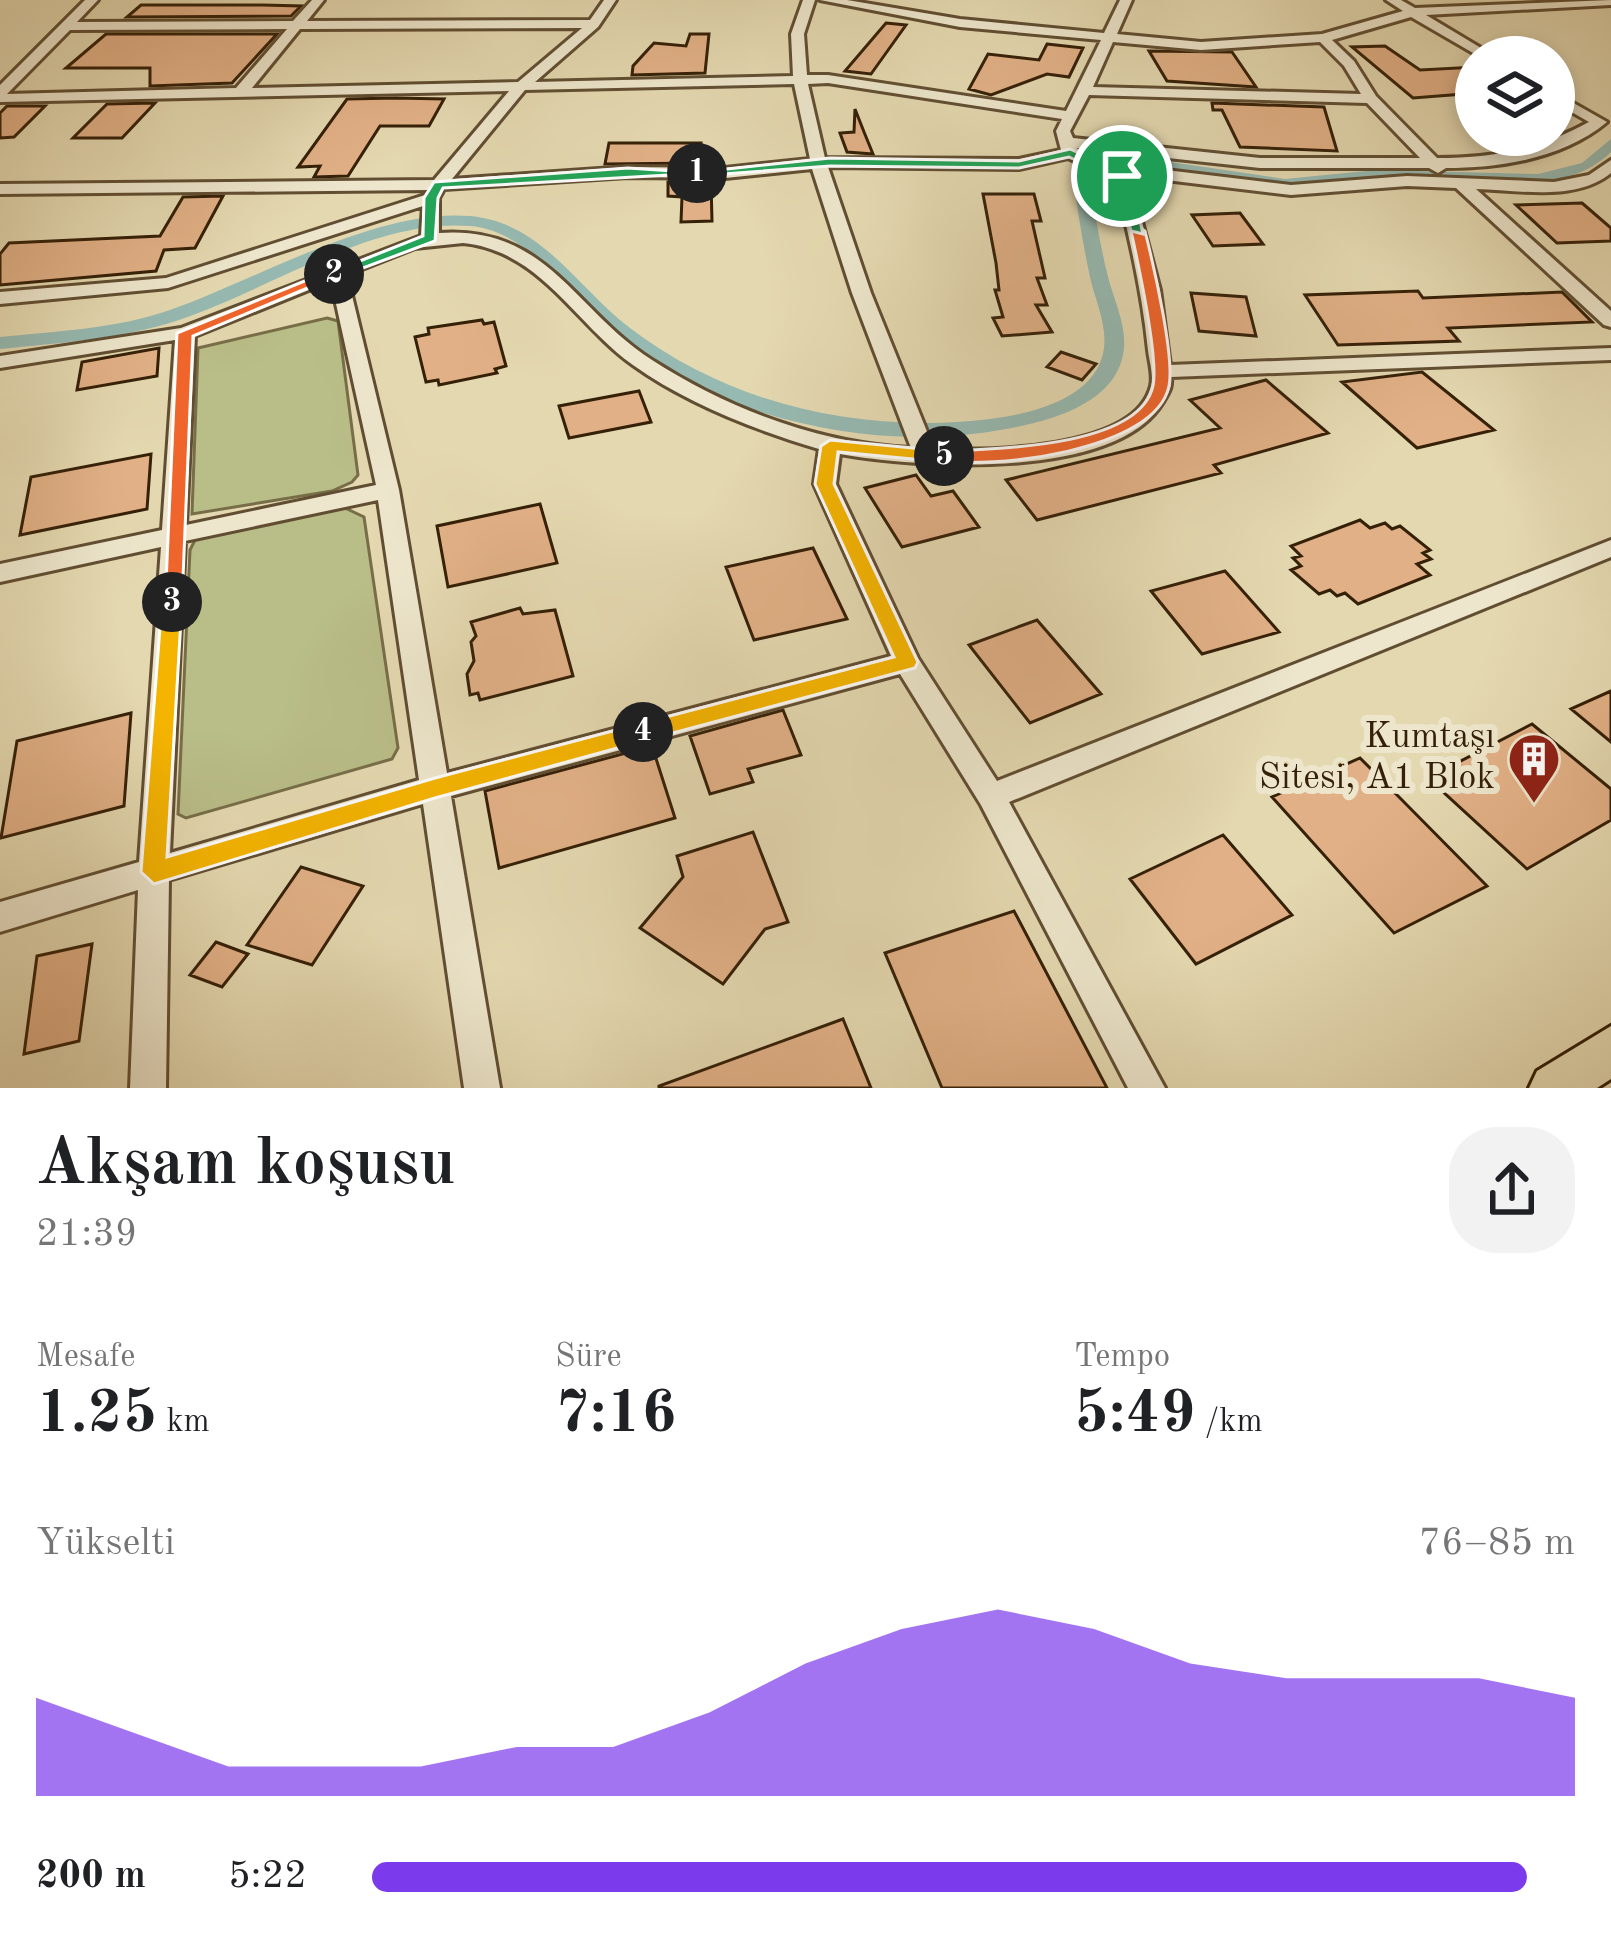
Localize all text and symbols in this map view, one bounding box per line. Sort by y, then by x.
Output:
map controls [1455,36,1575,156]
button: layers [1455,36,1575,156]
pin [1071,125,1173,227]
pin: 1 [667,143,727,203]
icon: arrive [1089,143,1155,209]
text: 1 [687,156,707,189]
pin: 2 [304,244,364,304]
text: 2 [324,257,344,290]
pin: 5 [914,426,974,486]
text: 5 [934,439,954,472]
pin: 3 [142,572,202,632]
text: 3 [162,585,182,618]
pin: 4 [613,702,673,762]
text: 4 [633,715,653,748]
place label: Kumtaşı Sitesi, A1 Blok [1259,720,1495,797]
building icon: Kumtaşı Sitesi, A1 Blok [1506,731,1562,805]
button: share [1449,1127,1575,1253]
text: Akşam koşusu [36,1133,456,1199]
text: 21:39 [36,1215,137,1254]
text: Mesafe [36,1341,136,1374]
text: Süre [555,1341,622,1374]
text: Tempo [1074,1341,1170,1374]
text: 1.25 [36,1385,157,1445]
text: 7:16 [555,1385,676,1445]
text: 5:49 [1074,1385,1195,1445]
text: km [157,1406,210,1439]
text: /km [1195,1406,1263,1439]
text: Yükselti [36,1524,175,1563]
text: 76–85 m [1418,1524,1575,1563]
text: 200 m [36,1857,146,1896]
text: 5:22 [228,1857,307,1896]

